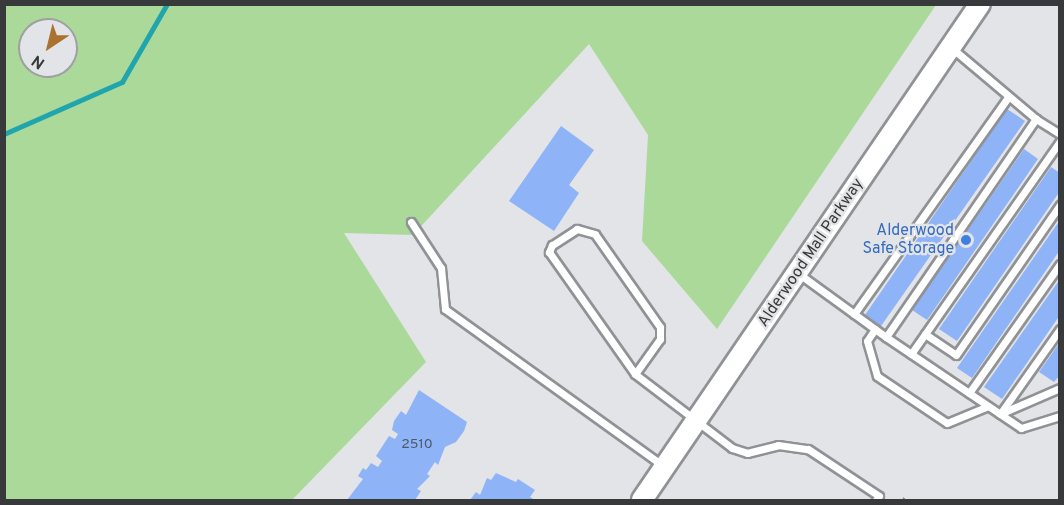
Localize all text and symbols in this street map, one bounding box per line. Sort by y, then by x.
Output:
north arrow [18,18,78,78]
text: N [28,50,49,73]
street label: Alderwood Mall Parkway [754,175,868,331]
place label: Alderwood Safe Storage [862,221,954,259]
marker: Alderwood Safe Storage [959,233,973,247]
house number: 2510 [401,437,433,453]

